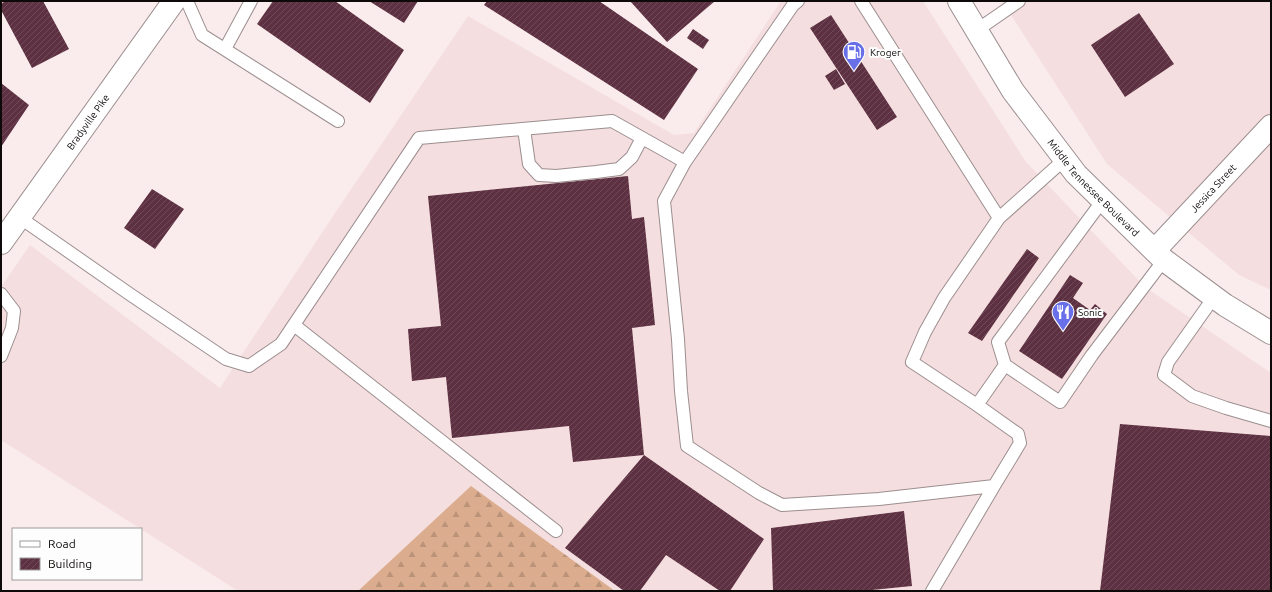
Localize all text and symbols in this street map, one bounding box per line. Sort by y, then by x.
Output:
fuel station icon: Kroger [841,39,867,72]
place label: Kroger [870,47,901,58]
street label: Bradyville Pike [64,92,111,152]
street label: Middle Tennessee Boulevard [1046,137,1142,238]
street label: Jessica Street [1188,162,1238,214]
restaurant icon: Sonic [1050,299,1076,332]
place label: Sonic [1078,307,1102,318]
legend [12,528,142,580]
text: Road [48,537,76,550]
text: Building [48,557,92,570]

